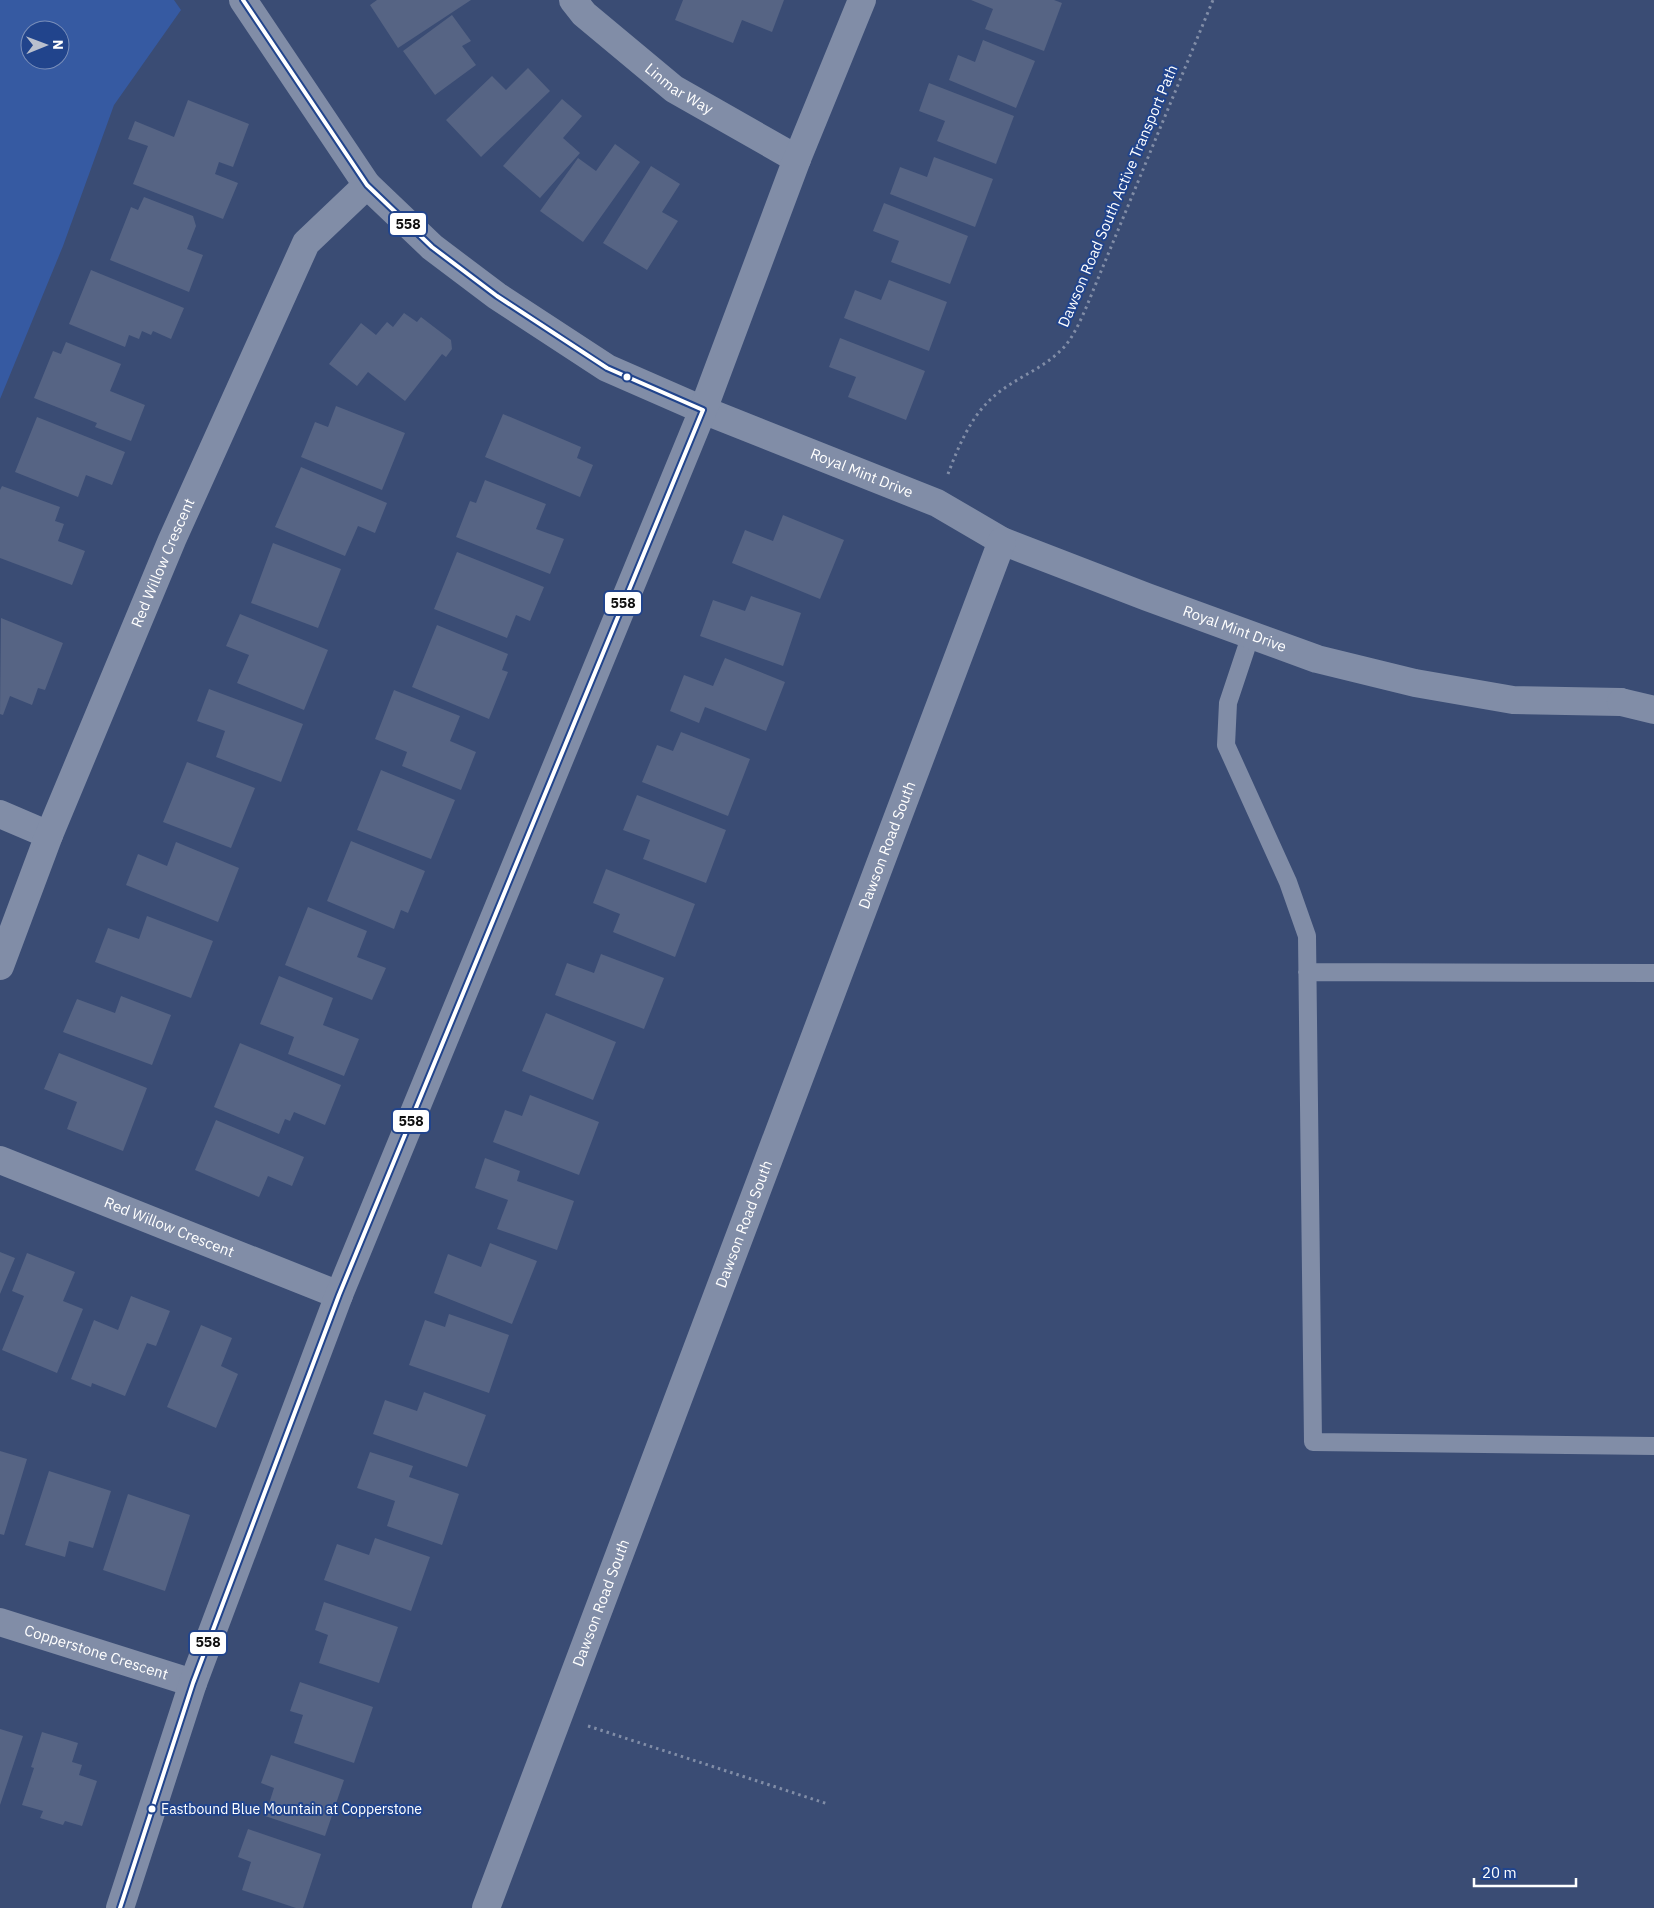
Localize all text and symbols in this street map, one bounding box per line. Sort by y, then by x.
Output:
north arrow [20,20,70,70]
text: N [49,40,67,50]
street label: Linmar Way [641,59,717,119]
street label: Dawson Road South Active Transport Path [1054,62,1182,330]
line badge: 558 [389,212,427,236]
text: 558 [395,215,421,233]
unlabelled marker [622,372,632,382]
street label: Royal Mint Drive [808,444,916,502]
street label: Red Willow Crescent [127,495,199,630]
line badge: 558 [604,591,642,615]
text: 558 [610,594,636,612]
street label: Royal Mint Drive [1180,601,1289,656]
street label: Dawson Road South [854,779,919,911]
line badge: 558 [392,1109,430,1133]
text: 558 [398,1112,424,1130]
street label: Dawson Road South [711,1157,776,1290]
street label: Red Willow Crescent [101,1192,237,1261]
street label: Dawson Road South [568,1536,633,1669]
street label: Copperstone Crescent [22,1620,171,1684]
line badge: 558 [189,1631,227,1655]
text: 558 [195,1633,221,1651]
place label: Eastbound Blue Mountain at Copperstone [161,1800,422,1818]
marker: Eastbound Blue Mountain at Copperstone [147,1804,157,1814]
scale bar [1474,1856,1576,1888]
text: 20 m [1482,1863,1517,1882]

